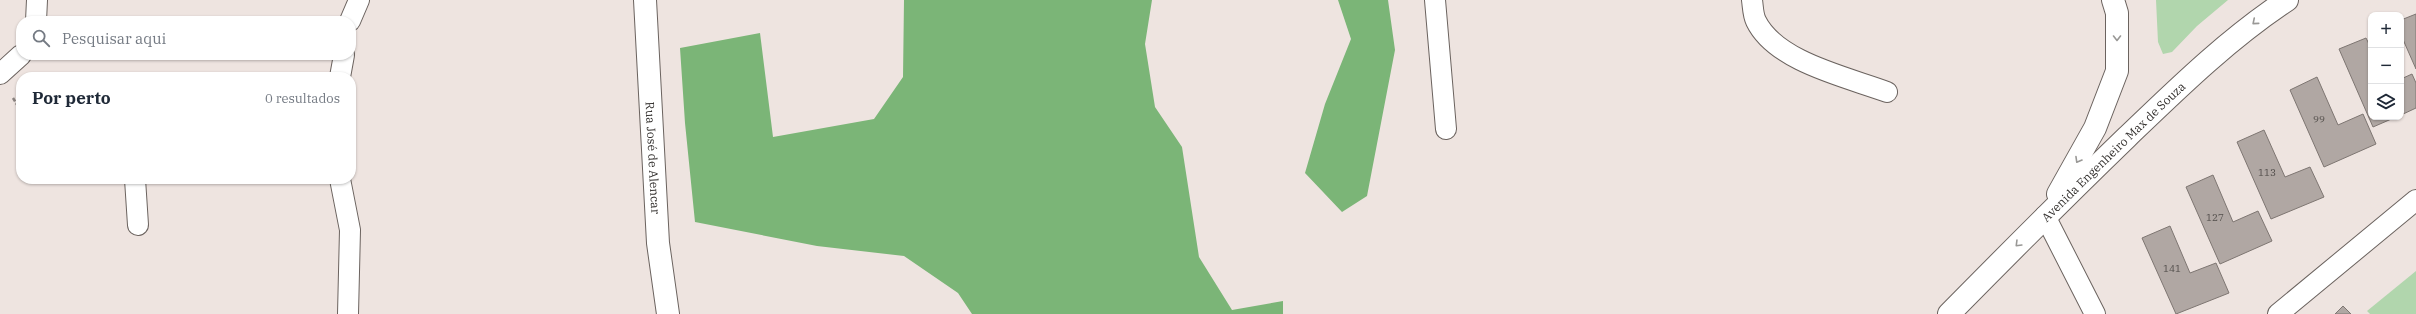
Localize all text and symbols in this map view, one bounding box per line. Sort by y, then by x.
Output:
map controls [2368,12,2404,120]
button: + [2368,12,2404,48]
search box [16,16,356,60]
one-way arrow [2253,18,2260,25]
icon: search [30,27,52,49]
text: Pesquisar aqui [62,29,166,48]
one-way arrow [2113,35,2121,41]
button: − [2368,48,2404,84]
street label: Avenida Engenheiro Max de Souza [2038,78,2188,224]
button: layers [2368,84,2404,120]
text: Por perto [32,87,111,109]
text: 0 resultados [265,90,340,107]
street label: Rua José de Alencar [643,101,664,215]
house number: 99 [2313,113,2325,126]
one-way arrow [2075,156,2082,163]
house number: 113 [2258,166,2276,179]
house number: 127 [2206,211,2224,224]
one-way arrow [2015,239,2023,247]
house number: 141 [2163,262,2181,275]

